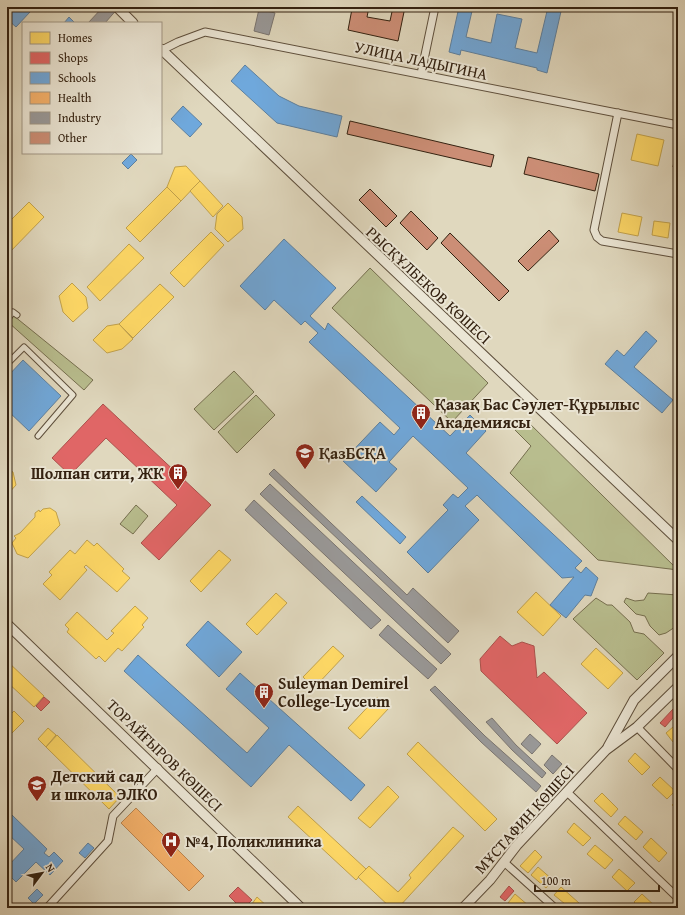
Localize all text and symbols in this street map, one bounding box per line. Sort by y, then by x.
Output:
legend [22,22,162,154]
text: Homes [58,29,93,46]
street label: УЛИЦА ЛАДЫГИНА [352,34,490,86]
text: Shops [58,49,88,66]
text: Schools [58,69,96,86]
text: Health [58,89,92,106]
text: Industry [58,109,101,126]
text: Other [58,129,87,146]
street label: РЫСҚҰЛБЕКОВ КӨШЕСІ [361,220,497,350]
place label: Қазақ Бас Сәулет-Құрылыс Академиясы [435,392,640,434]
building icon: Қазақ Бас Сәулет-Құрылыс Академиясы [410,402,432,430]
place label: ҚазБСҚА [319,441,387,465]
school or university icon: ҚазБСҚА [294,442,316,470]
place label: Шолпан сити, ЖК [31,461,164,485]
building icon: Шолпан сити, ЖК [167,462,189,490]
place label: Suleyman Demirel College-Lyceum [278,671,408,713]
building icon: Suleyman Demirel College-Lyceum [253,681,275,709]
street label: ТОРАЙҒЫРОВ КӨШЕСІ [101,693,229,817]
street label: МҰСТАФИН КӨШЕСІ [468,759,580,879]
place label: Детский сад и школа ЭЛКО [50,764,158,806]
school or university icon: Детский сад и школа ЭЛКО [26,774,48,802]
place label: №4, Поликлиника [185,829,322,853]
hospital icon: №4, Поликлиника [160,830,182,858]
north arrow [22,853,62,893]
text: N [42,860,60,876]
scale bar [535,867,659,893]
text: 100 m [541,872,571,889]

